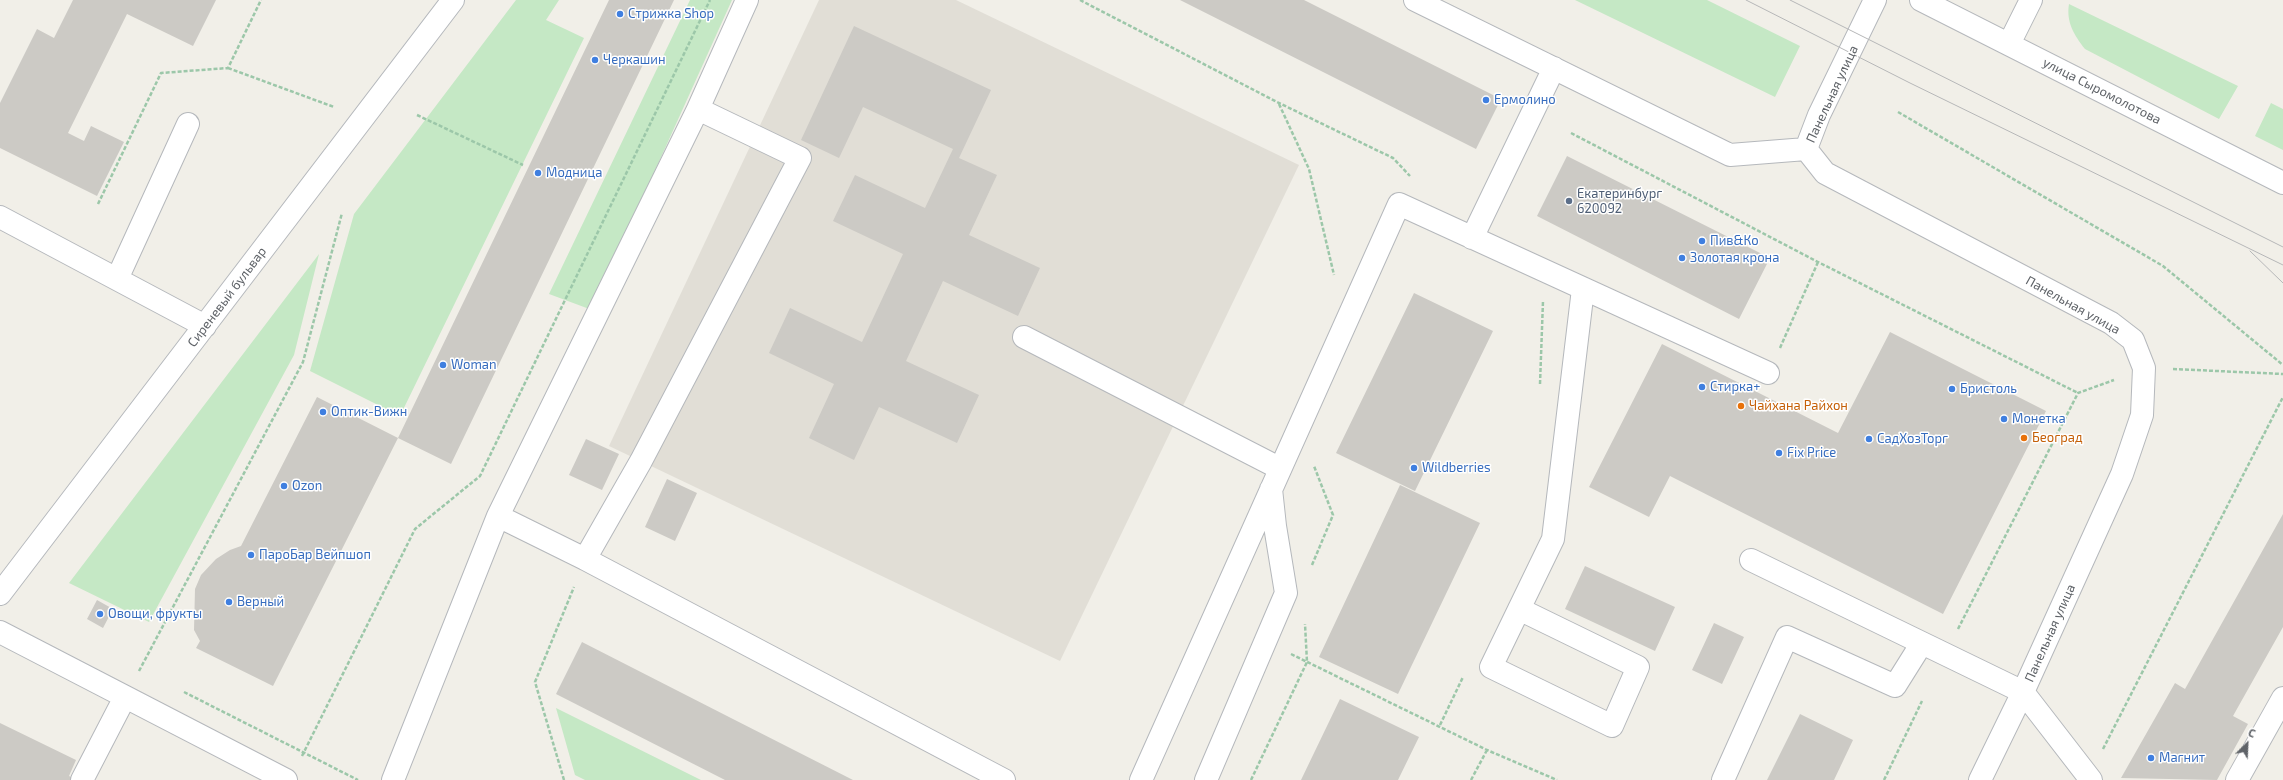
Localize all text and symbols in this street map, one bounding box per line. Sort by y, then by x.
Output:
place label: Стрижка Shop [628,6,714,22]
marker: Стрижка Shop [615,9,625,19]
street label: Панельная улица [1803,43,1861,145]
place label: Черкашин [603,52,666,68]
street label: улица Сыромолотова [2040,54,2164,128]
marker: Черкашин [590,55,600,65]
place label: Ермолино [1494,92,1556,108]
marker: Ермолино [1481,95,1491,105]
place label: Модница [546,165,602,181]
marker: Модница [533,168,543,178]
place label: Екатеринбург 620092 [1577,186,1662,217]
marker: Екатеринбург 620092 [1564,196,1574,206]
place label: Пив&Ко [1710,233,1759,249]
marker: Пив&Ко [1697,236,1707,246]
street label: Сиреневый бульвар [184,244,270,350]
place label: Золотая крона [1690,250,1779,266]
marker: Золотая крона [1677,253,1687,263]
street label: Панельная улица [2023,273,2123,337]
place label: Woman [451,357,497,373]
marker: Woman [438,360,448,370]
place label: Стирка+ [1710,379,1760,395]
place label: Бристоль [1960,381,2017,397]
marker: Стирка+ [1697,382,1707,392]
marker: Бристоль [1947,384,1957,394]
place label: Чайхана Райхон [1749,398,1848,414]
marker: Чайхана Райхон [1736,401,1746,411]
place label: Оптик-Вижн [331,404,407,420]
marker: Оптик-Вижн [318,407,328,417]
place label: Монетка [2012,411,2066,427]
marker: Монетка [1999,414,2009,424]
place label: Београд [2032,430,2083,446]
place label: СадХозТорг [1877,431,1948,447]
marker: Београд [2019,433,2029,443]
marker: СадХозТорг [1864,434,1874,444]
place label: Fix Price [1787,445,1836,461]
marker: Fix Price [1774,448,1784,458]
place label: Wildberries [1422,460,1490,476]
marker: Wildberries [1409,463,1419,473]
place label: Ozon [292,478,322,494]
marker: Ozon [279,481,289,491]
place label: ПароБар Вейпшоп [259,547,371,563]
marker: ПароБар Вейпшоп [246,550,256,560]
street label: Панельная улица [2021,582,2079,684]
place label: Верный [237,594,284,610]
marker: Верный [224,597,234,607]
place label: Овощи, фрукты [108,606,202,622]
marker: Овощи, фрукты [95,609,105,619]
north arrow [2227,724,2267,764]
text: С [2246,725,2258,740]
place label: Магнит [2159,750,2205,766]
marker: Магнит [2146,753,2156,763]

